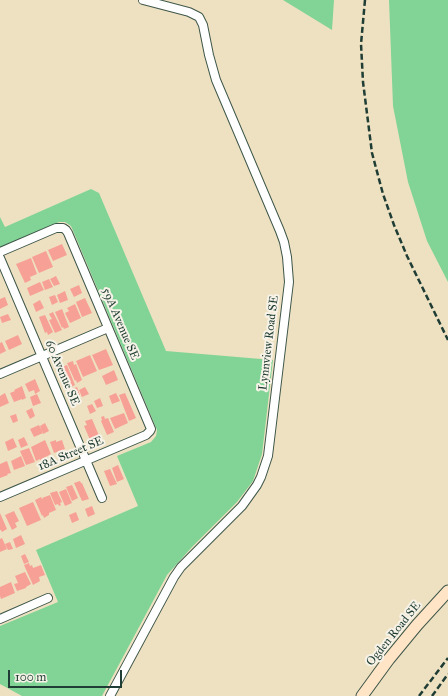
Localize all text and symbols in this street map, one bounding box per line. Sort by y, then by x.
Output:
street label: 59A Avenue SE [98,286,142,362]
street label: Lynnview Road SE [256,295,282,391]
street label: 60 Avenue SE [42,338,82,408]
street label: 18A Street SE [36,434,106,474]
street label: Ogden Road SE [364,599,424,669]
scale bar [10,662,124,688]
text: 100 m [15,670,46,684]

